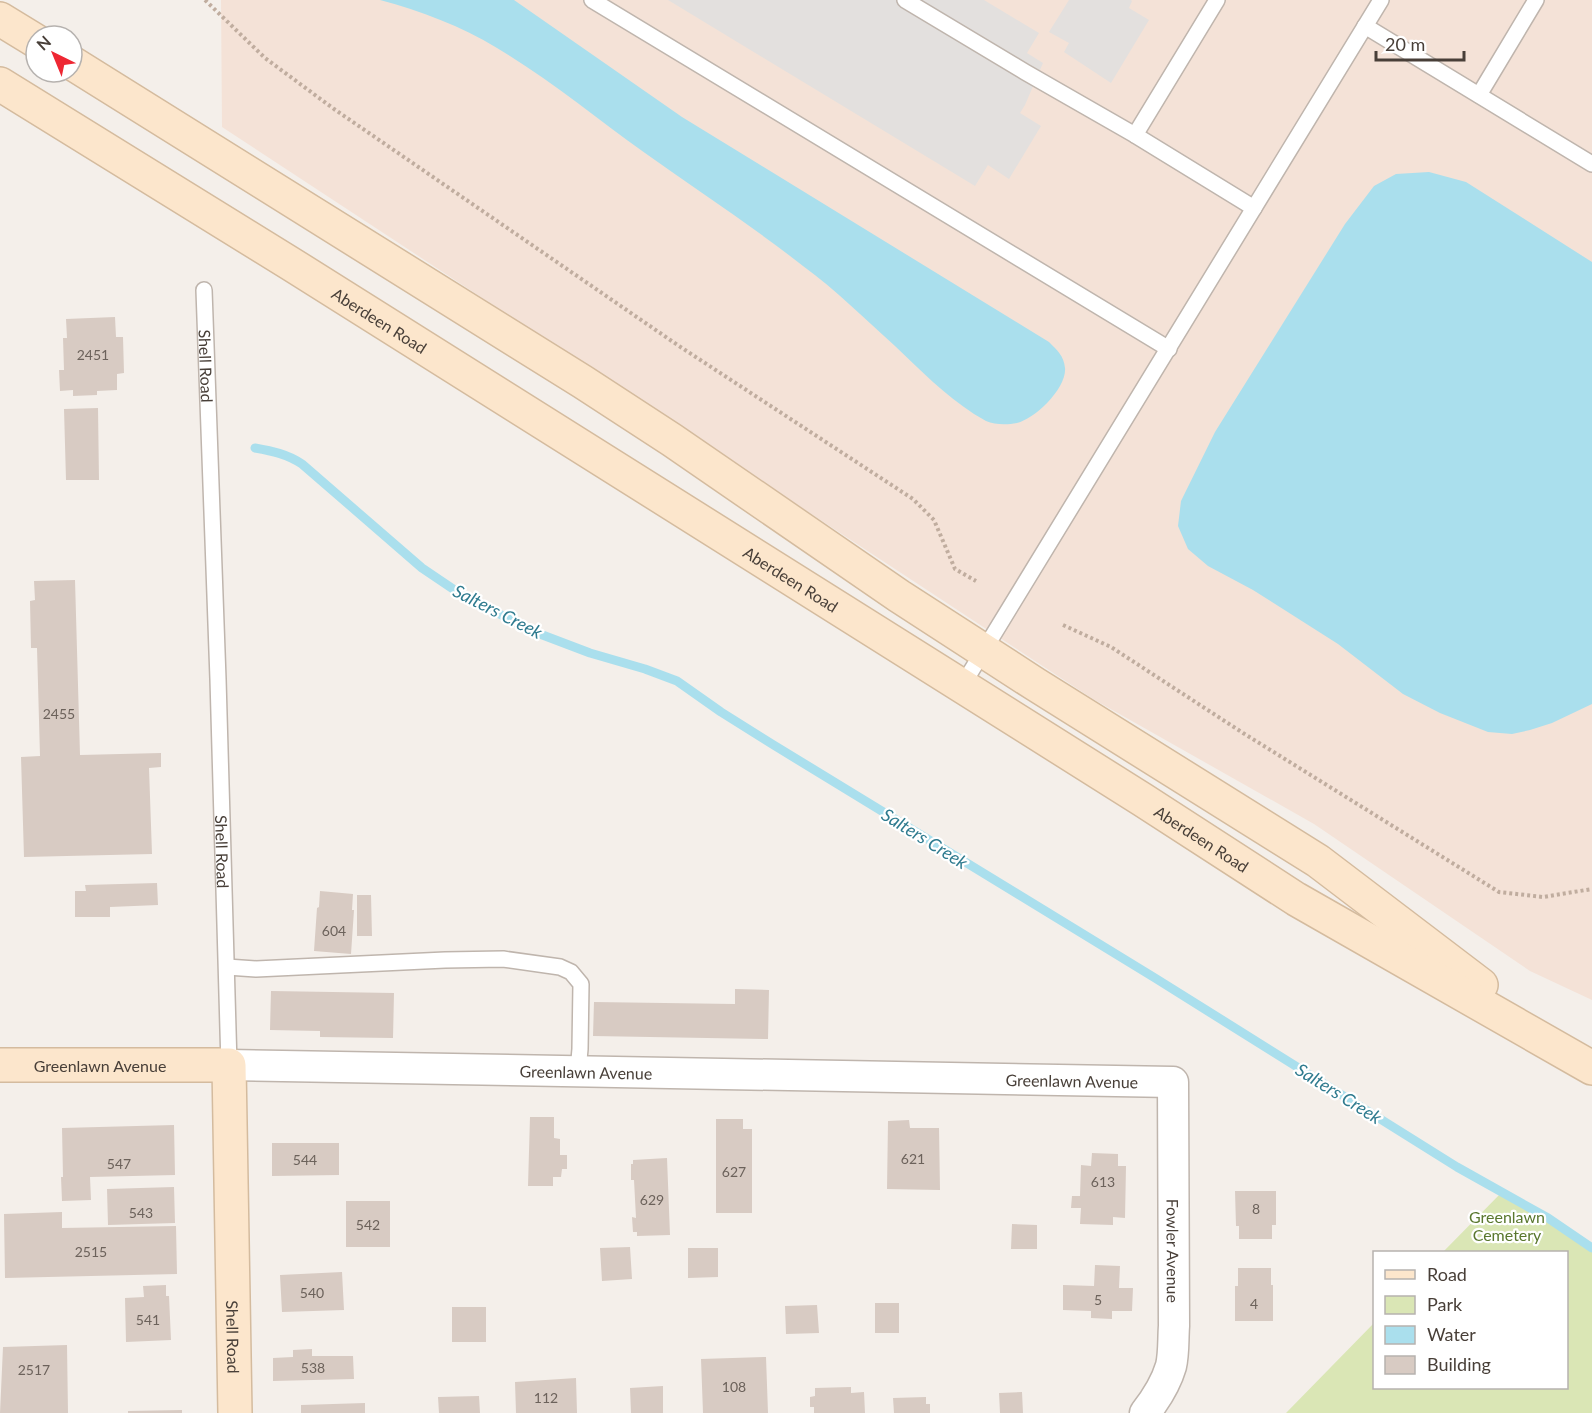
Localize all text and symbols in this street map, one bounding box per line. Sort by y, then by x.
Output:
north arrow [24,24,84,84]
scale bar [1376,24,1464,62]
text: N [32,32,54,54]
text: 20 m [1385,33,1425,55]
street label: Aberdeen Road [329,283,431,357]
street label: Shell Road [196,329,218,403]
house number: 2451 [77,346,109,363]
street label: Aberdeen Road [740,542,842,615]
water label: Salters Creek [450,579,547,643]
house number: 2455 [43,705,75,722]
street label: Aberdeen Road [1151,801,1253,876]
water label: Salters Creek [878,803,972,873]
street label: Shell Road [212,815,233,888]
house number: 604 [322,922,346,939]
street label: Greenlawn Avenue [34,1056,166,1075]
water label: Salters Creek [1292,1058,1386,1128]
street label: Greenlawn Avenue [519,1061,652,1082]
street label: Greenlawn Avenue [1005,1069,1138,1091]
house number: 621 [901,1150,925,1167]
house number: 544 [293,1151,317,1168]
house number: 547 [107,1155,131,1172]
house number: 627 [722,1163,746,1180]
house number: 613 [1091,1173,1115,1190]
house number: 629 [640,1191,664,1208]
street label: Fowler Avenue [1164,1199,1183,1303]
house number: 8 [1252,1200,1260,1217]
house number: 543 [129,1204,153,1221]
park label: Greenlawn Cemetery [1469,1207,1545,1244]
house number: 542 [356,1216,380,1233]
house number: 2515 [75,1243,107,1260]
legend [1373,1251,1568,1389]
text: Road [1427,1263,1467,1285]
house number: 540 [300,1284,324,1301]
house number: 5 [1094,1291,1102,1308]
text: Park [1427,1293,1463,1315]
house number: 4 [1250,1295,1258,1312]
street label: Shell Road [224,1300,244,1374]
house number: 541 [136,1311,160,1328]
text: Water [1427,1323,1476,1345]
text: Building [1427,1353,1491,1375]
house number: 538 [301,1359,325,1376]
house number: 2517 [18,1361,50,1378]
house number: 108 [722,1378,746,1395]
house number: 112 [534,1389,558,1406]

